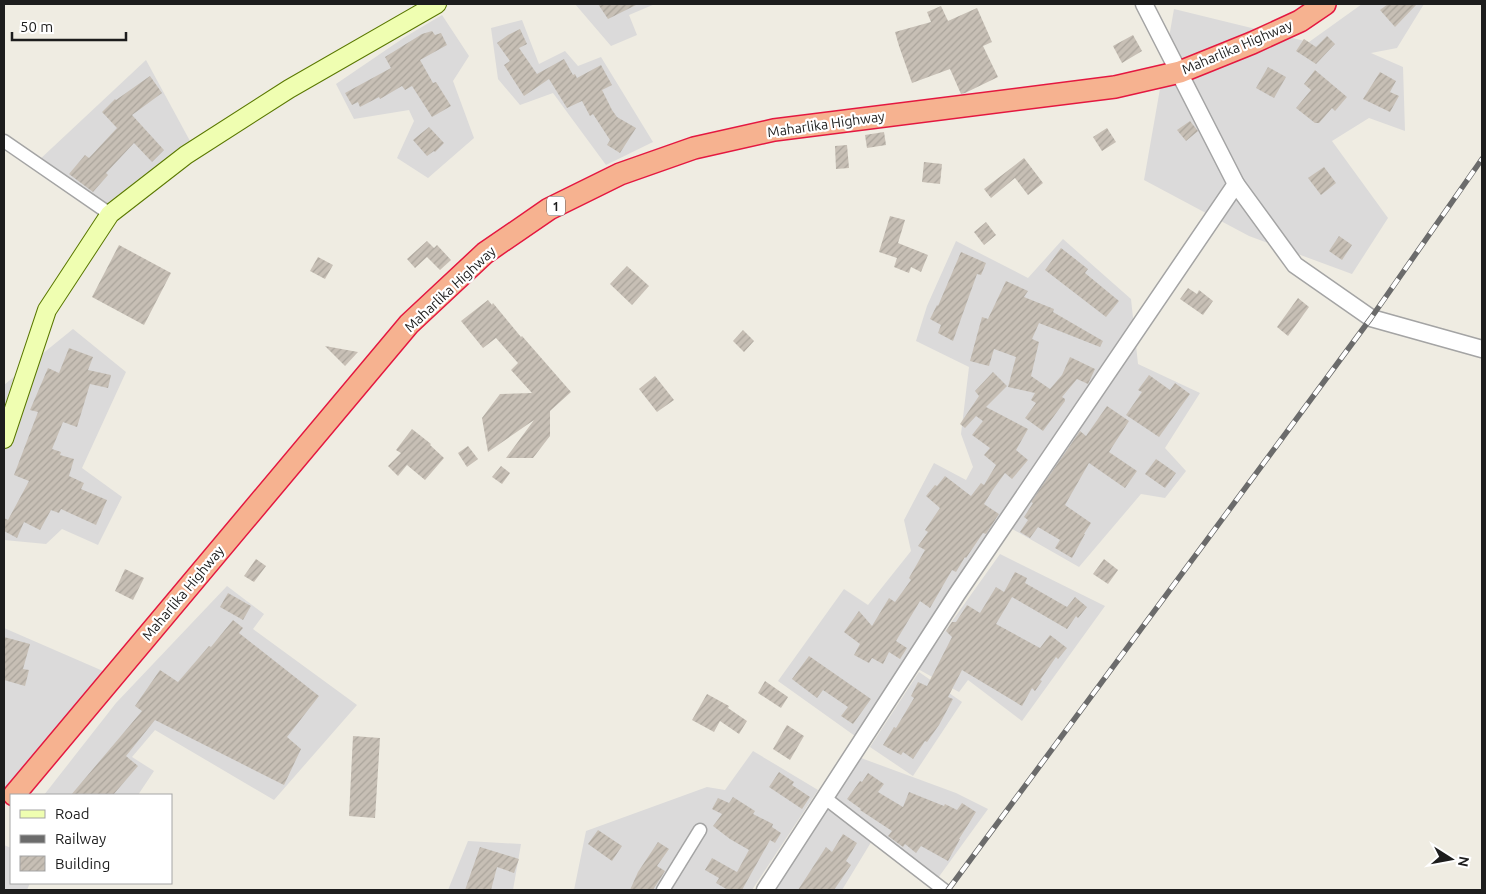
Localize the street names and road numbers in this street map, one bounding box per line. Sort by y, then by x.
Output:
street label: Maharlika Highway [1179,16,1295,77]
street label: Maharlika Highway [766,108,886,140]
road number: 1 [547,197,565,216]
street label: Maharlika Highway [401,243,499,335]
street label: Maharlika Highway [139,542,227,643]

